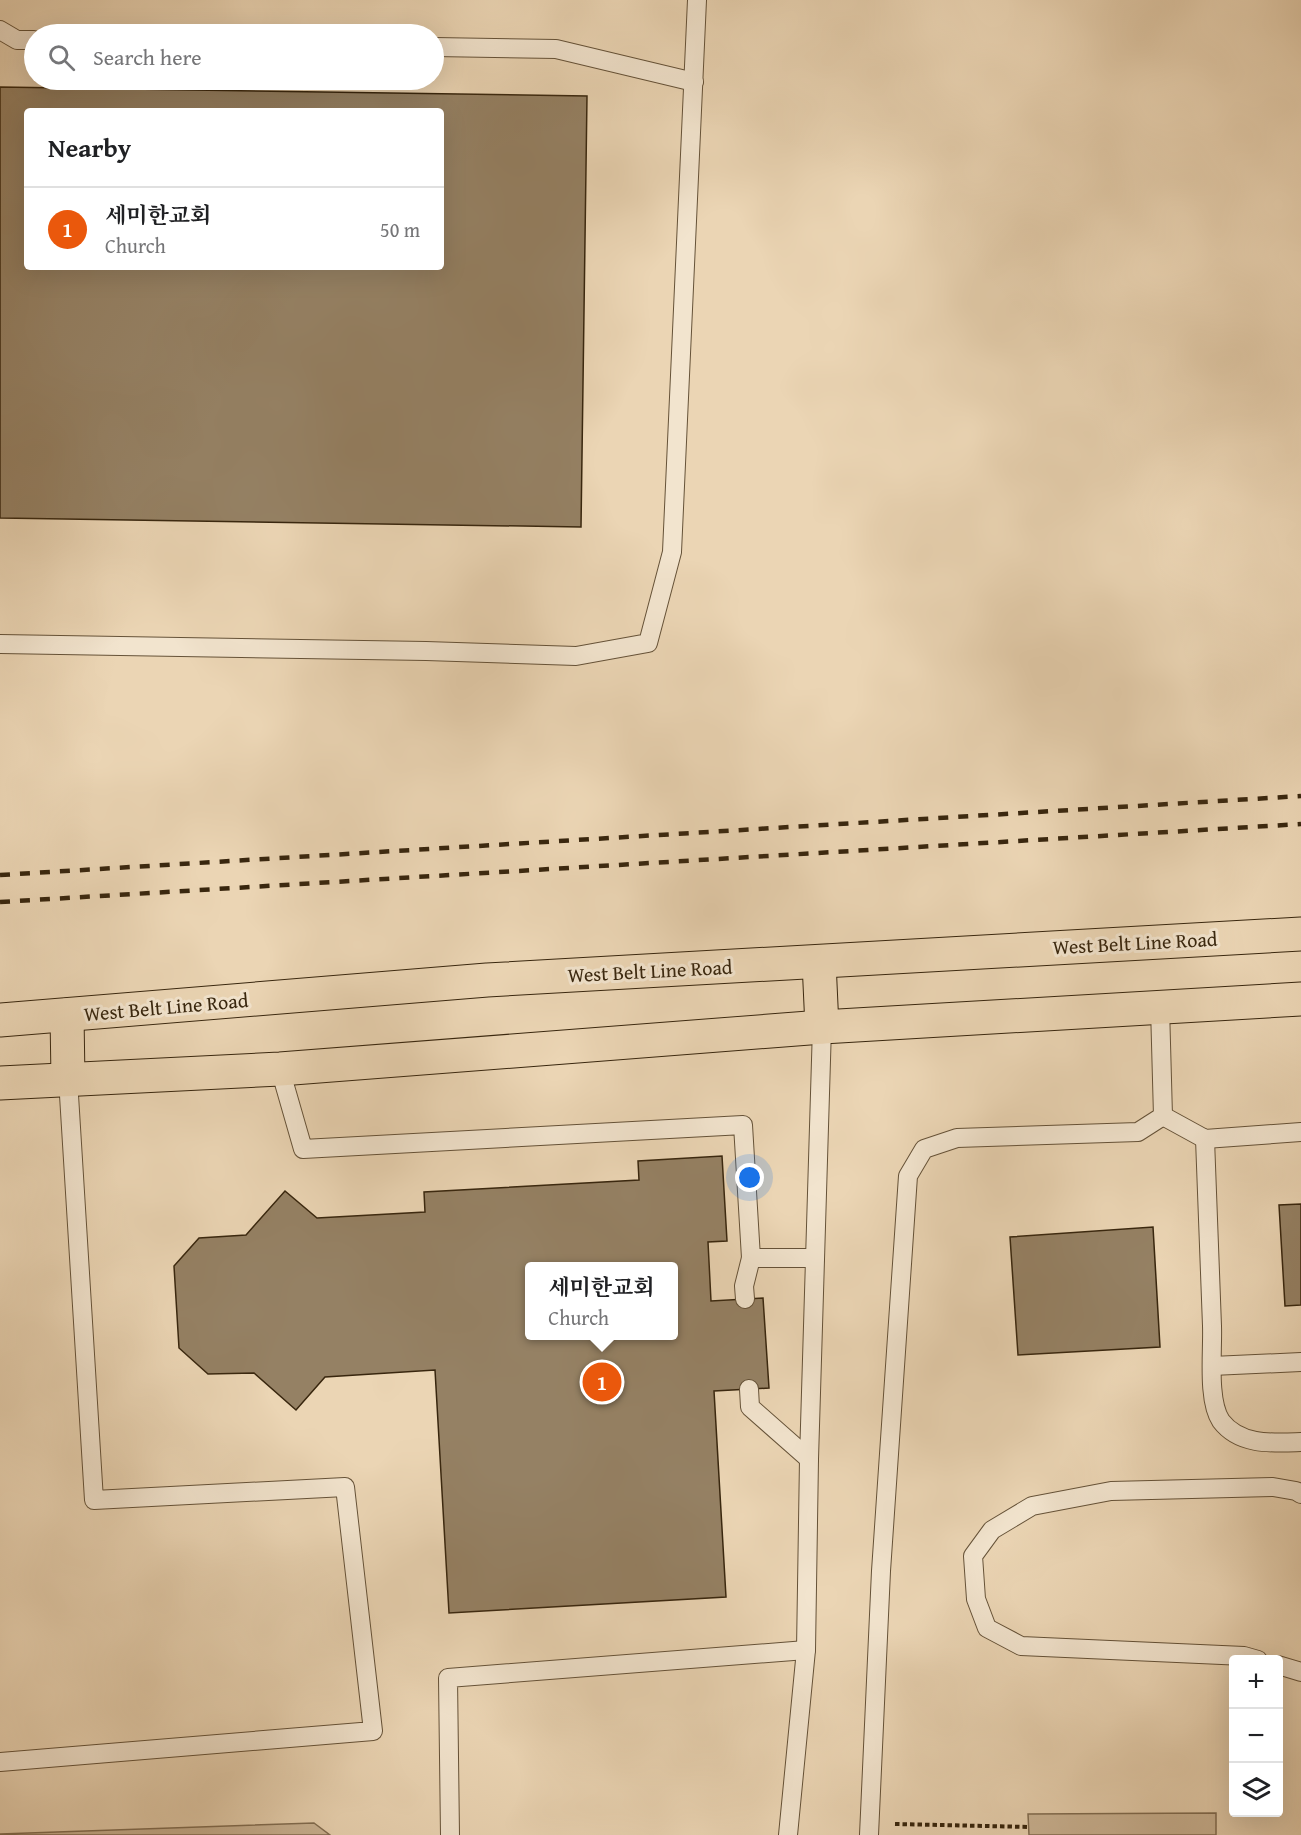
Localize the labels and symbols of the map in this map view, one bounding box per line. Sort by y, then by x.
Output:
street label: West Belt Line Road [1052,924,1218,961]
street label: West Belt Line Road [567,952,733,989]
street label: West Belt Line Road [82,985,250,1028]
your location [735,1163,764,1192]
pin: 1 [582,1360,622,1404]

